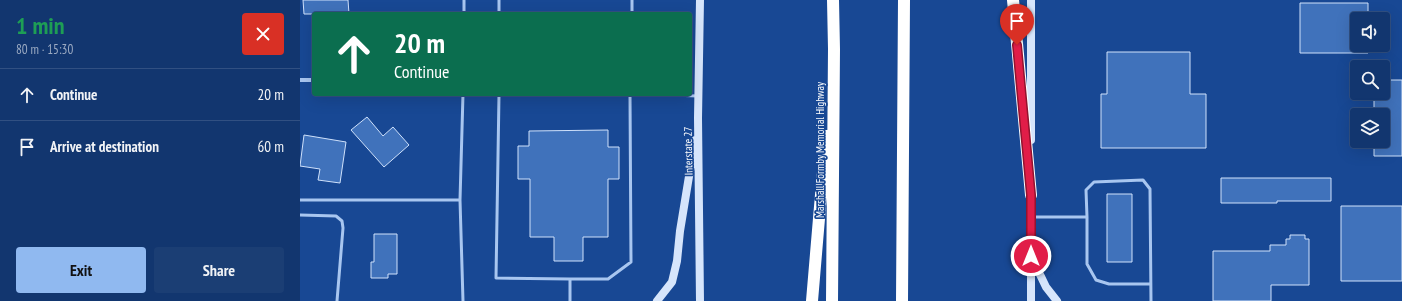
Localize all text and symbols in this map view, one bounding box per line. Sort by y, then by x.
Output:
pin [1000,4,1034,45]
text: 1 min [16,10,64,41]
icon: arrive [1006,10,1028,32]
map controls [1350,12,1390,148]
button: sound [1350,12,1390,52]
button: close [242,13,284,55]
text: 20 m [394,24,445,61]
icon: ahead [328,28,380,80]
text: 80 m · 15:30 [16,41,73,58]
text: Continue [394,60,449,83]
button: search [1350,60,1390,100]
street label: Marshall Formby Memorial Highway [813,81,827,218]
icon: ahead [16,84,38,106]
text: Continue [50,85,97,104]
text: 20 m [258,85,284,104]
button: layers [1350,108,1390,148]
street label: Interstate 27 [681,126,695,175]
icon: arrive [16,136,38,158]
text: Arrive at destination [50,137,159,156]
text: 60 m [258,137,284,156]
position arrow [1010,235,1052,277]
button: Exit [16,247,146,293]
button: Share [154,247,284,293]

